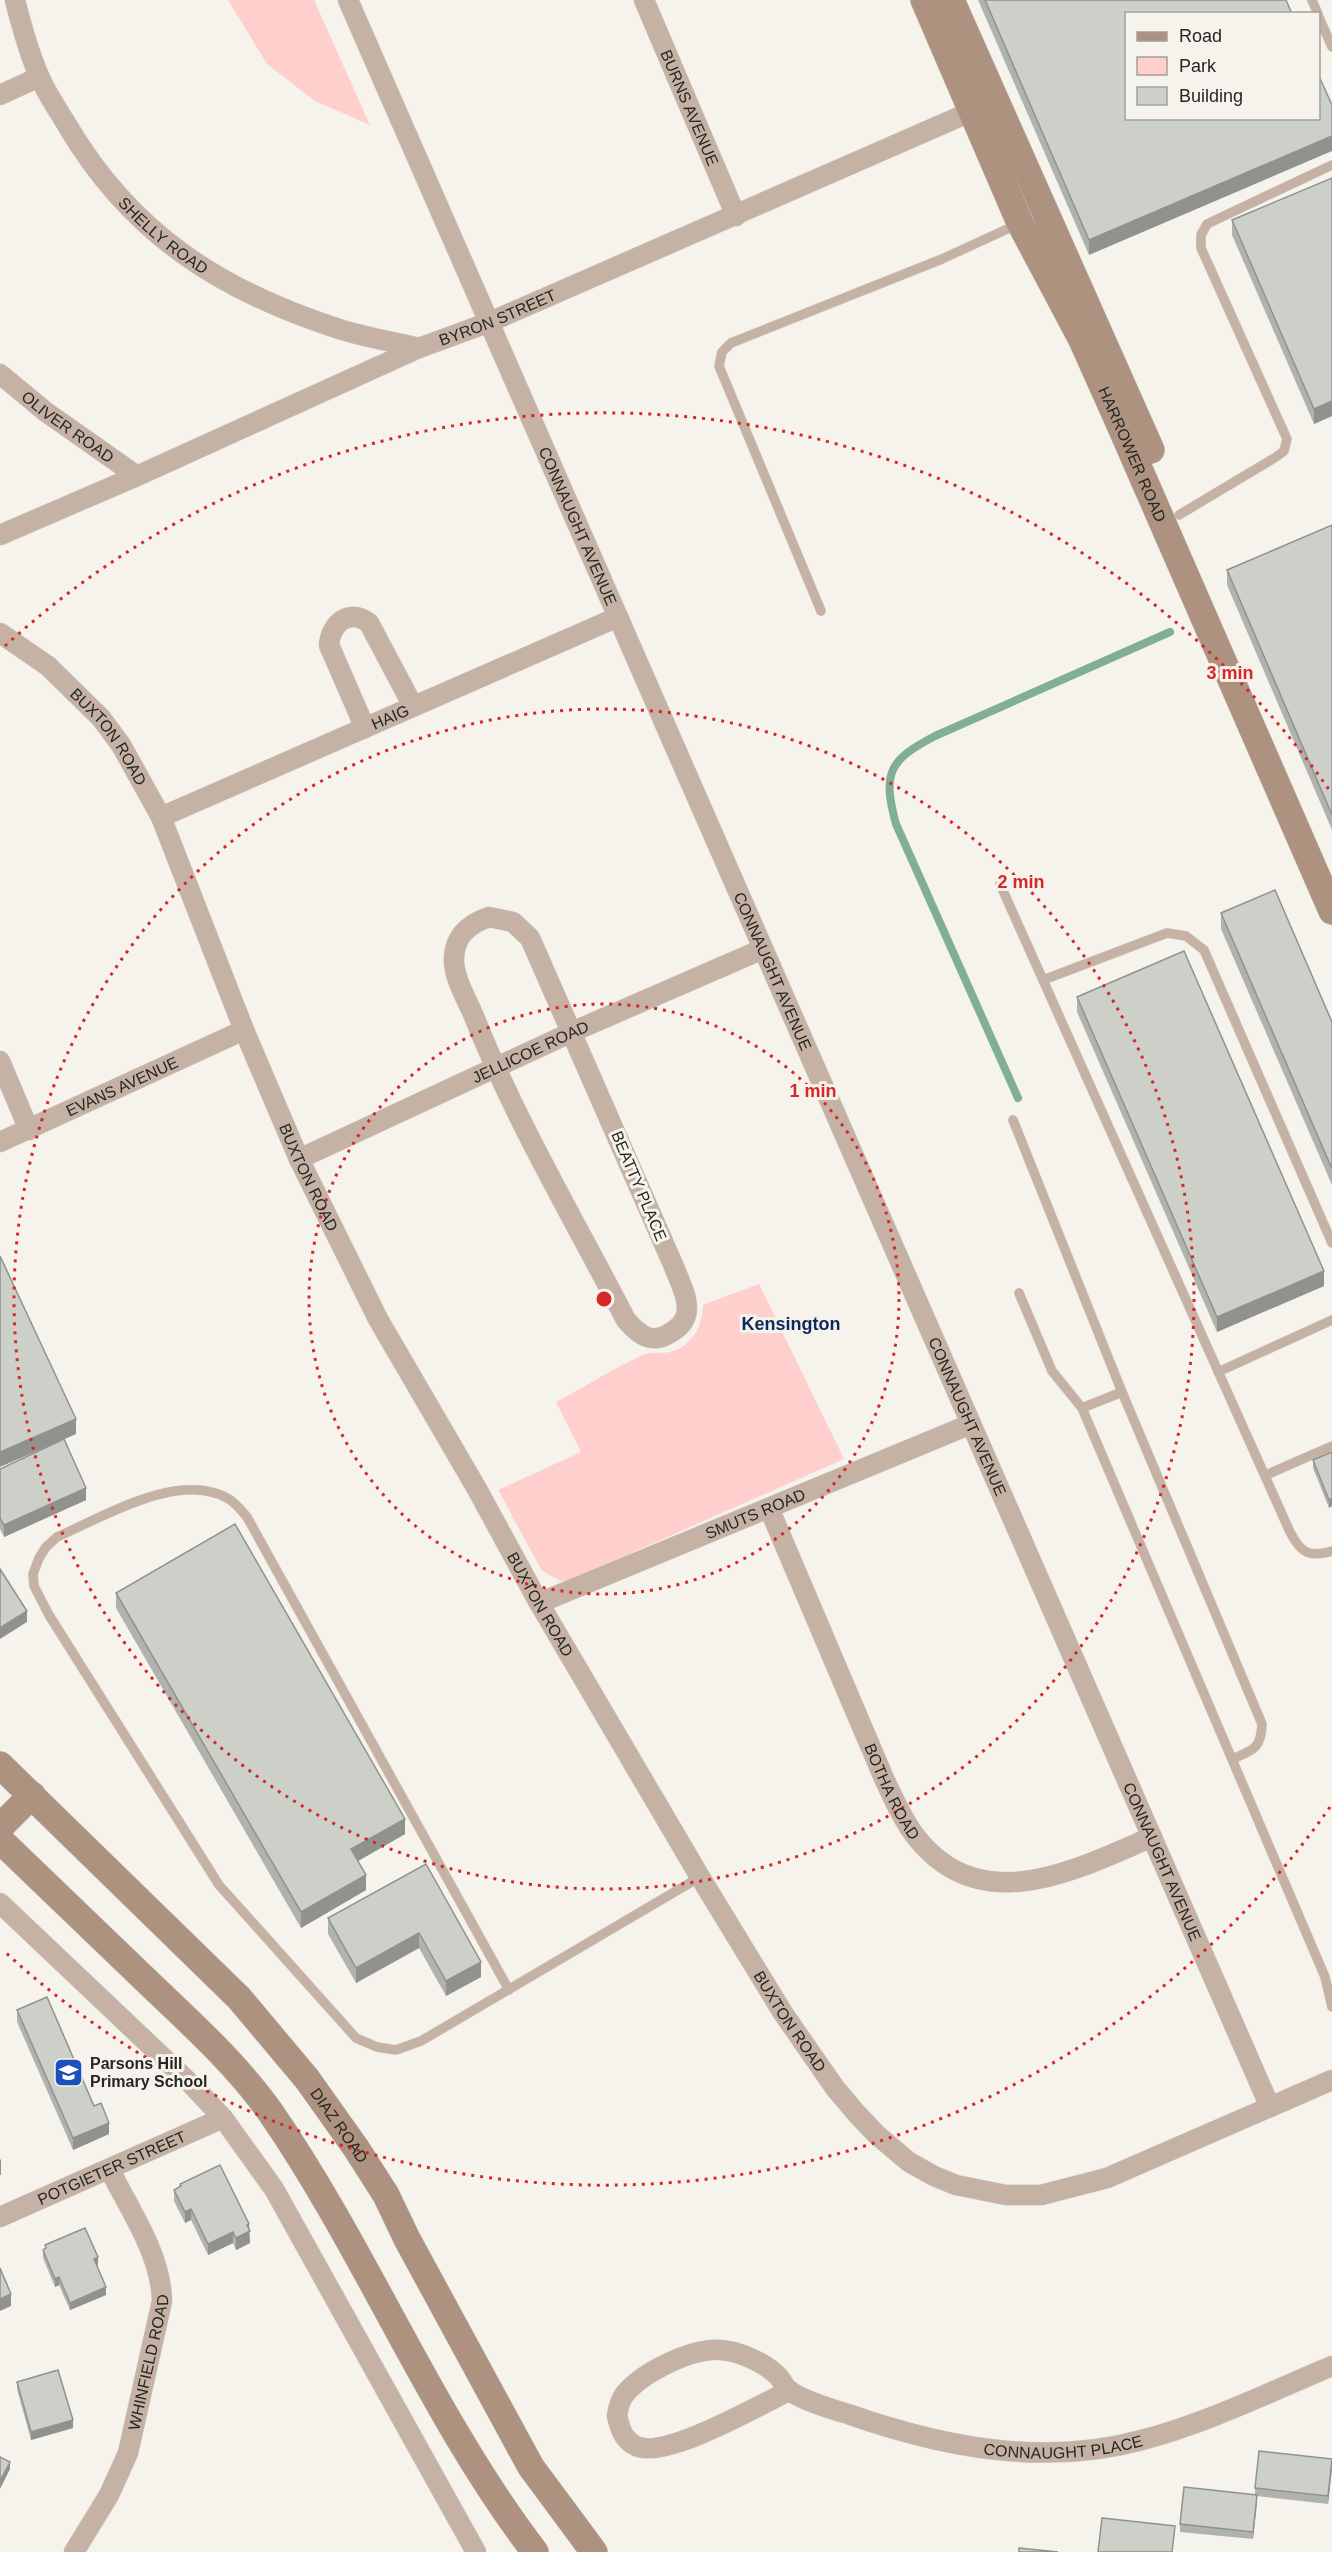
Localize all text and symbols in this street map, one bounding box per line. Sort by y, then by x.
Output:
legend [1125,12,1320,120]
text: Road [1179,26,1222,46]
street label: BURNS AVENUE [658,47,722,168]
text: Park [1179,56,1217,76]
text: Building [1179,86,1243,106]
street label: SHELLY ROAD [115,194,211,277]
street label: BYRON STREET [437,286,558,348]
street label: HARROWER ROAD [1095,384,1170,524]
street label: OLIVER ROAD [19,387,117,466]
street label: CONNAUGHT AVENUE [536,444,620,608]
text: 3 min [1206,663,1254,683]
street label: BUXTON ROAD [67,685,150,788]
street label: HAIG [369,701,411,732]
text: 2 min [997,872,1045,892]
street label: CONNAUGHT AVENUE [731,889,815,1053]
street label: JELLICOE ROAD [469,1017,591,1086]
street label: EVANS AVENUE [63,1053,180,1119]
text: 1 min [789,1081,837,1101]
street label: BUXTON ROAD [276,1121,342,1234]
street label: BEATTY PLACE [608,1129,670,1243]
centre of rings [594,1289,614,1309]
district label: Kensington [742,1314,841,1334]
street label: CONNAUGHT AVENUE [926,1335,1010,1498]
street label: SMUTS ROAD [703,1485,808,1542]
street label: BUXTON ROAD [504,1549,577,1659]
street label: BOTHA ROAD [862,1741,923,1843]
street label: CONNAUGHT AVENUE [1121,1780,1205,1943]
street label: BUXTON ROAD [751,1968,829,2075]
place label: Parsons Hill Primary School [90,2055,207,2090]
school or university icon: Parsons Hill Primary School [53,2056,85,2088]
street label: DIAZ ROAD [308,2085,371,2166]
street label: POTGIETER STREET [35,2127,188,2208]
street label: WHINFIELD ROAD [125,2294,171,2432]
street label: CONNAUGHT PLACE [983,2432,1144,2461]

